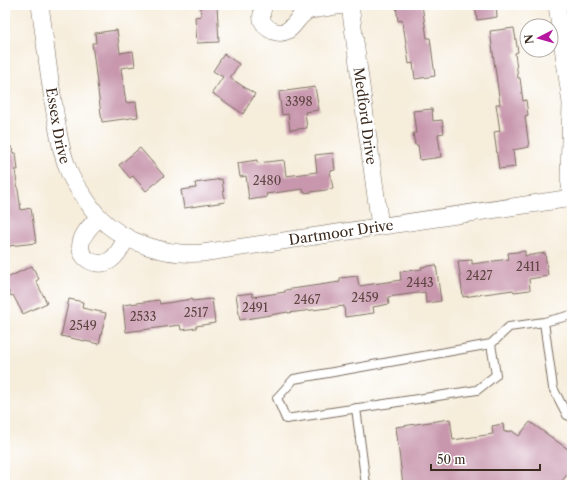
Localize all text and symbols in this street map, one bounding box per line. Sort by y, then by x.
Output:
north arrow [519,18,559,58]
text: N [522,33,537,45]
street label: Medford Drive [350,66,381,166]
street label: Essex Drive [42,86,74,166]
house number: 3398 [285,94,313,109]
house number: 2480 [253,173,281,188]
street label: Dartmoor Drive [287,216,395,249]
house number: 2411 [516,259,540,274]
house number: 2427 [466,268,492,283]
house number: 2443 [406,275,434,290]
house number: 2459 [351,290,379,305]
house number: 2467 [294,292,320,307]
house number: 2491 [242,300,268,315]
house number: 2517 [184,305,208,320]
house number: 2533 [130,309,156,324]
house number: 2549 [69,318,97,333]
scale bar [431,446,540,472]
text: 50 m [437,452,466,467]

